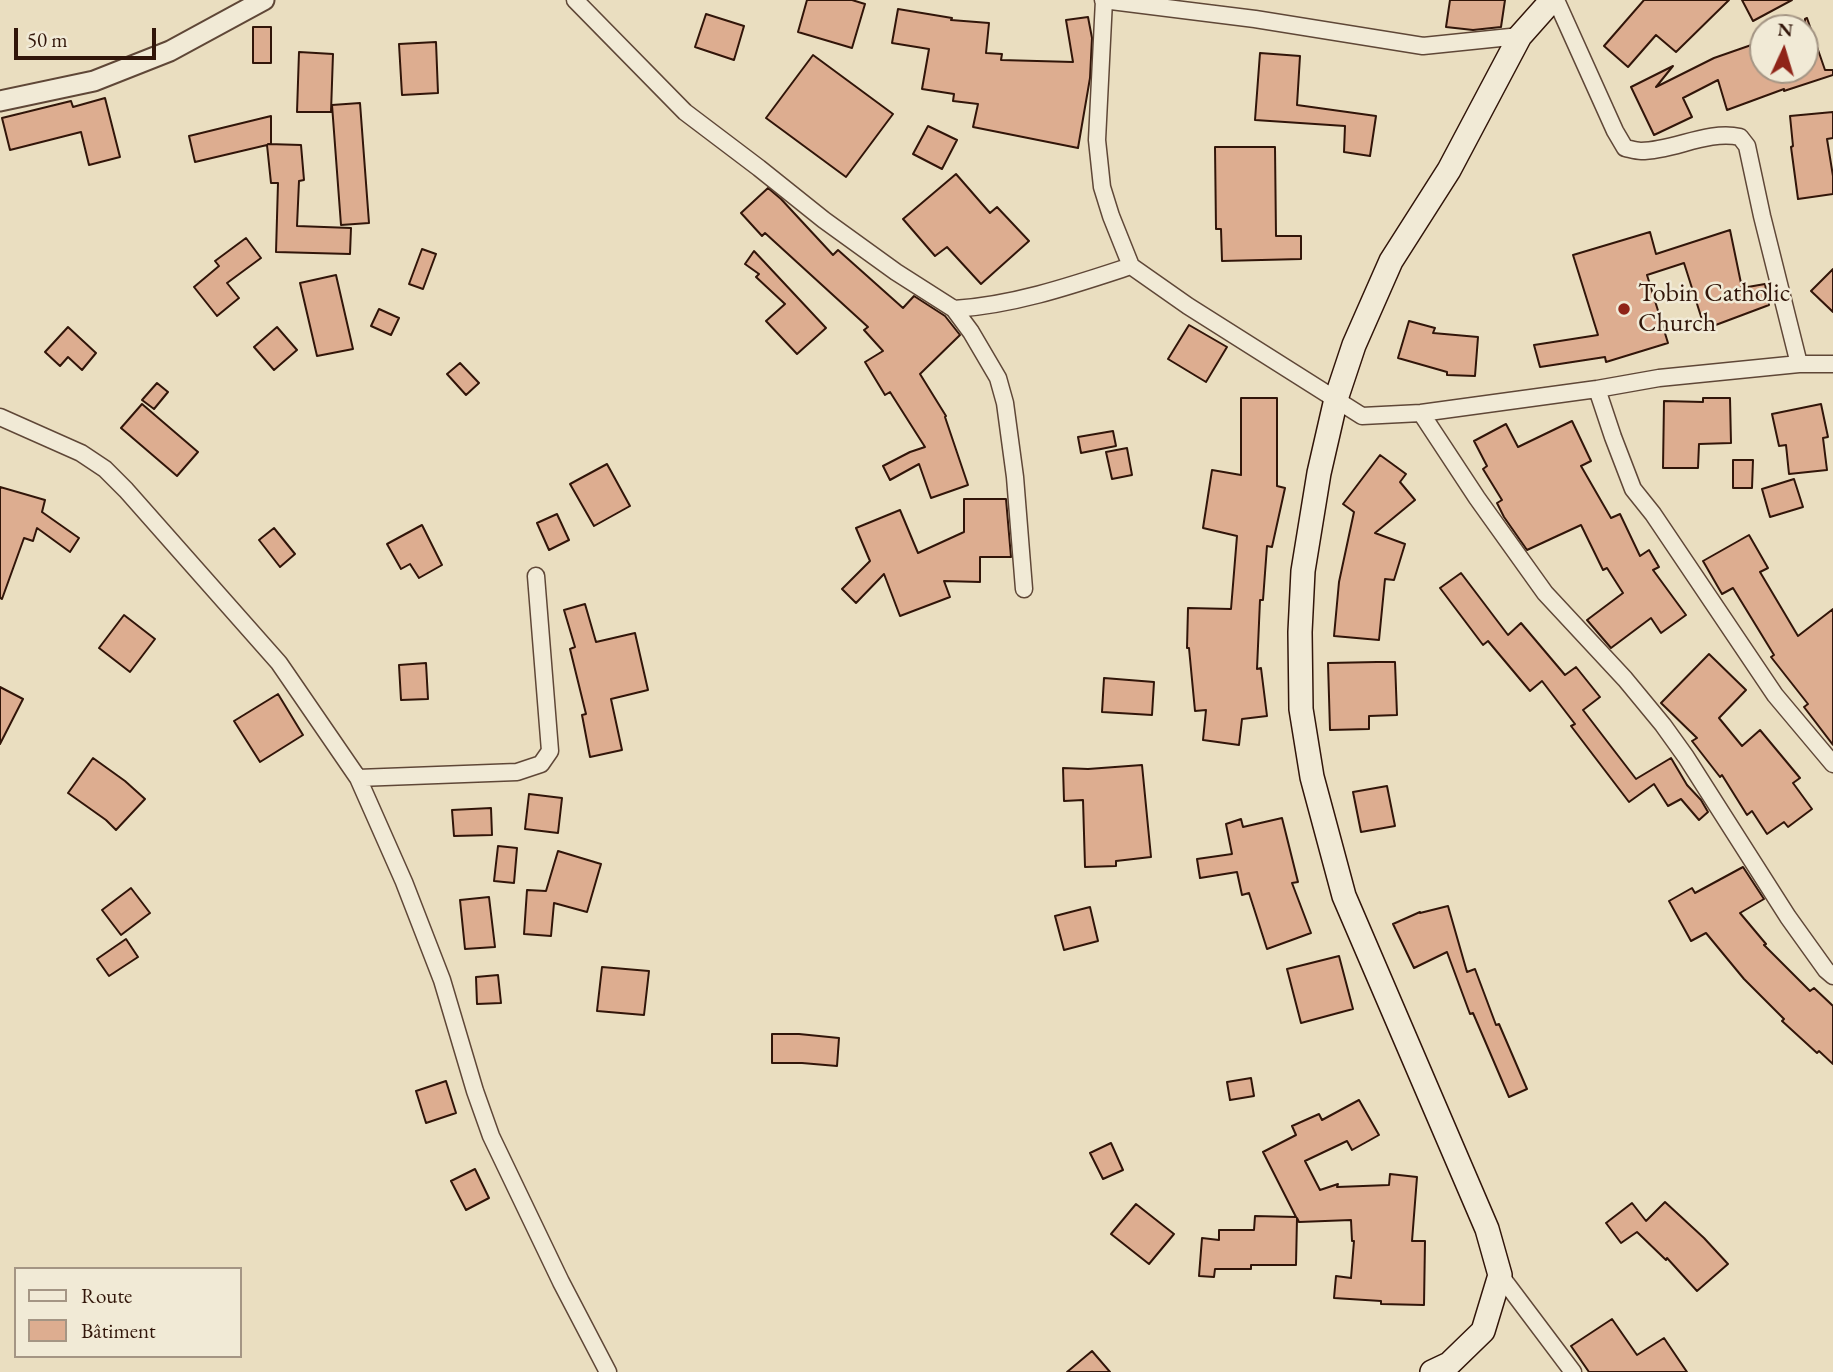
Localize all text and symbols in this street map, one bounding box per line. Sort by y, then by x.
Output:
scale bar [18,14,159,58]
north arrow [1749,14,1819,84]
text: N [1777,17,1794,43]
text: 50 m [27,26,68,53]
place label: Tobin Catholic Church [1638,278,1790,340]
marker: Tobin Catholic Church [1616,301,1632,317]
legend [14,1267,242,1358]
text: Route [81,1282,132,1309]
text: Bâtiment [81,1317,156,1344]

